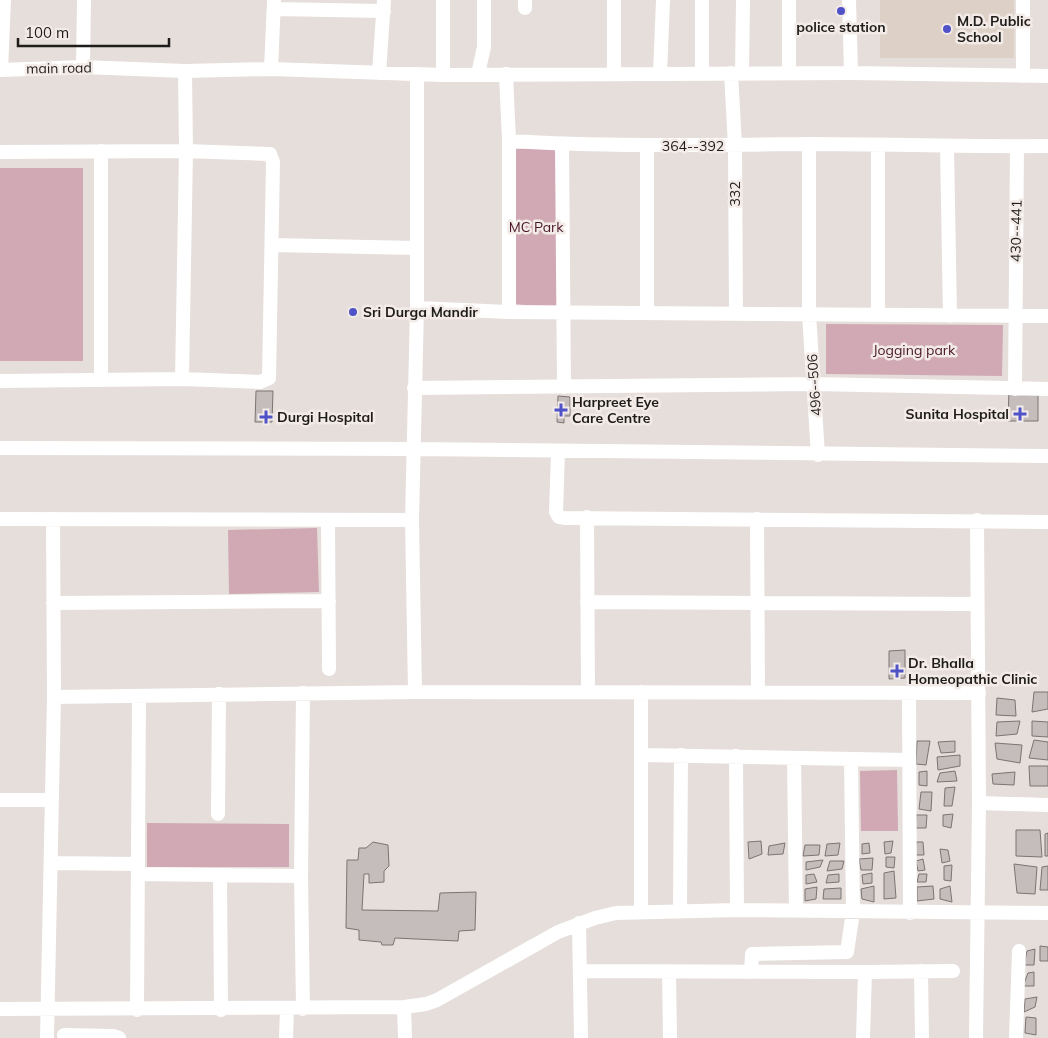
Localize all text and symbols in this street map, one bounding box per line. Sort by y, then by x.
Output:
marker: police station [835,5,847,17]
place label: M.D. Public School [957,12,1031,46]
scale bar [18,15,169,47]
place label: police station [796,18,886,36]
text: 100 m [25,23,69,42]
marker: M.D. Public School [941,23,953,35]
street label: main road [26,58,92,78]
street label: 364--392 [662,137,724,155]
street label: 332 [726,181,744,207]
street label: 430--441 [1006,200,1026,262]
park label: MC Park [509,218,564,236]
place label: Sri Durga Mandir [363,303,478,321]
marker: Sri Durga Mandir [347,306,359,318]
park label: Jogging park [873,341,956,359]
street label: 496--506 [803,353,825,417]
place label: Harpreet Eye Care Centre [572,393,659,427]
marker: Harpreet Eye Care Centre [554,403,568,417]
place label: Sunita Hospital [906,405,1009,423]
marker: Sunita Hospital [1013,407,1027,421]
place label: Durgi Hospital [277,408,374,426]
marker: Durgi Hospital [259,410,273,424]
place label: Dr. Bhalla Homeopathic Clinic [908,654,1037,688]
marker: Dr. Bhalla Homeopathic Clinic [890,664,904,678]

